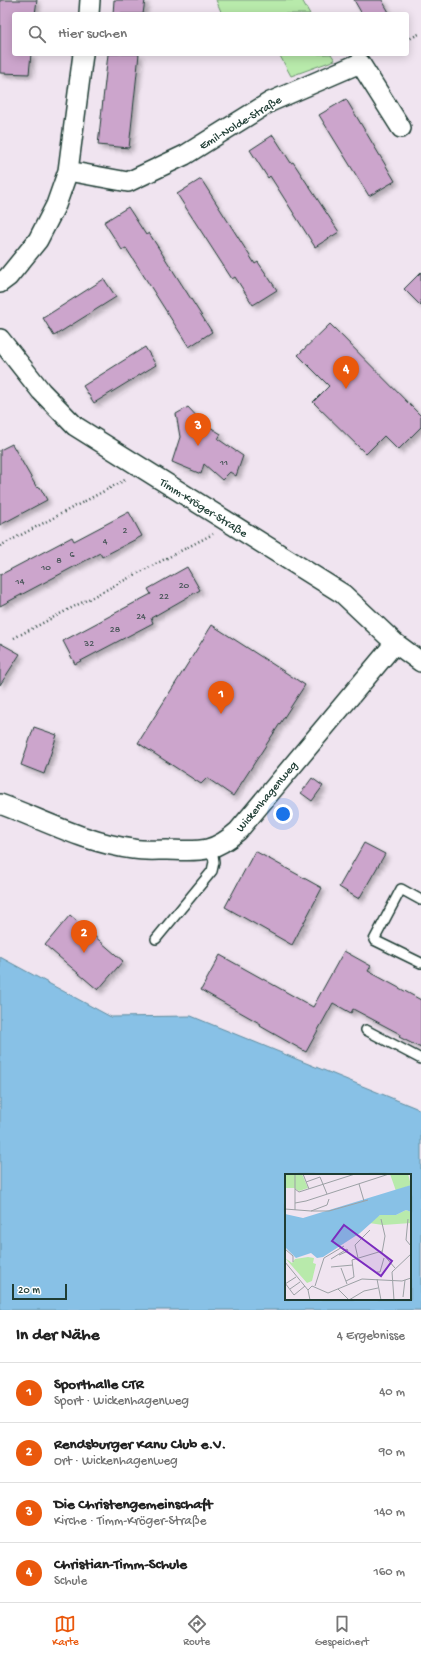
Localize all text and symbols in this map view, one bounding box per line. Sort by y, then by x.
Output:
search box [12,12,409,56]
icon: search [26,23,48,45]
text: Hier suchen [58,25,127,43]
street label: Emil-Nolde-Straße [197,93,285,154]
pin: 4 [333,356,359,389]
pin: 3 [185,413,211,446]
house number: 11 [219,457,228,469]
street label: Timm-Kröger-Straße [156,475,250,542]
house number: 2 [123,525,128,537]
house number: 4 [103,536,108,548]
house number: 6 [69,549,75,561]
house number: 8 [56,555,62,567]
house number: 10 [40,562,51,574]
house number: 14 [15,576,25,588]
house number: 20 [179,580,190,592]
house number: 22 [159,591,169,603]
house number: 24 [136,611,146,623]
house number: 28 [110,624,121,636]
house number: 32 [83,638,94,650]
pin: 1 [208,681,234,714]
street label: Wickenhagenweg [234,759,301,836]
your location [273,804,293,824]
pin: 2 [71,920,97,953]
inset map [285,1174,411,1300]
scale bar [12,1282,67,1301]
text: 20 m [18,1285,40,1297]
text: In der Nähe [16,1326,99,1346]
text: 4 Ergebnisse [337,1329,405,1344]
text: Sporthalle CTR [54,1376,144,1394]
text: 1 [26,1385,32,1400]
text: 40 m [379,1385,405,1400]
text: Sport · Wickenhagenweg [54,1394,189,1409]
text: Rendsburger Kanu Club e.V. [54,1436,226,1454]
text: 2 [26,1445,32,1460]
text: 90 m [379,1445,405,1460]
text: Ort · Wickenhagenweg [54,1454,178,1469]
text: Die Christengemeinschaft [54,1496,212,1514]
text: 3 [26,1505,32,1520]
text: 140 m [374,1505,405,1520]
text: Kirche · Timm-Kröger-Straße [54,1514,206,1529]
text: Christian-Timm-Schule [54,1556,187,1574]
text: 4 [26,1565,32,1580]
text: 160 m [373,1565,405,1580]
text: Schule [54,1574,87,1589]
tab: Karte [52,1613,79,1649]
tab: Route [183,1613,210,1649]
tab: Gespeichert [315,1613,369,1649]

